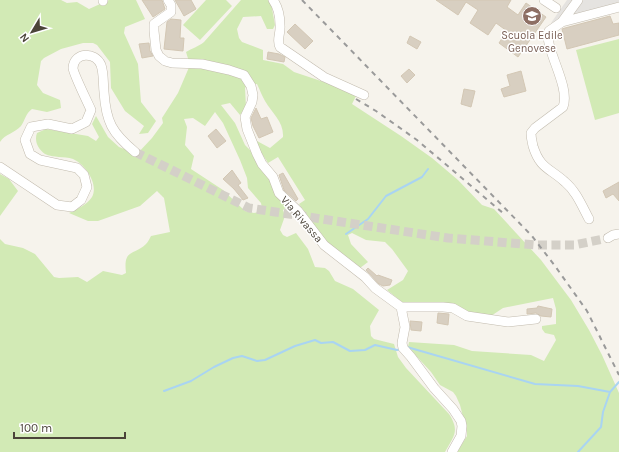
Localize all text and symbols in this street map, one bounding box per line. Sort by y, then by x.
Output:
school or university icon: Scuola Edile Genovese [521,5,543,27]
north arrow [12,12,52,52]
place label: Scuola Edile Genovese [501,29,563,55]
text: N [17,31,32,45]
street label: Via Rivassa [278,193,325,245]
scale bar [14,414,125,440]
text: 100 m [20,421,52,435]

